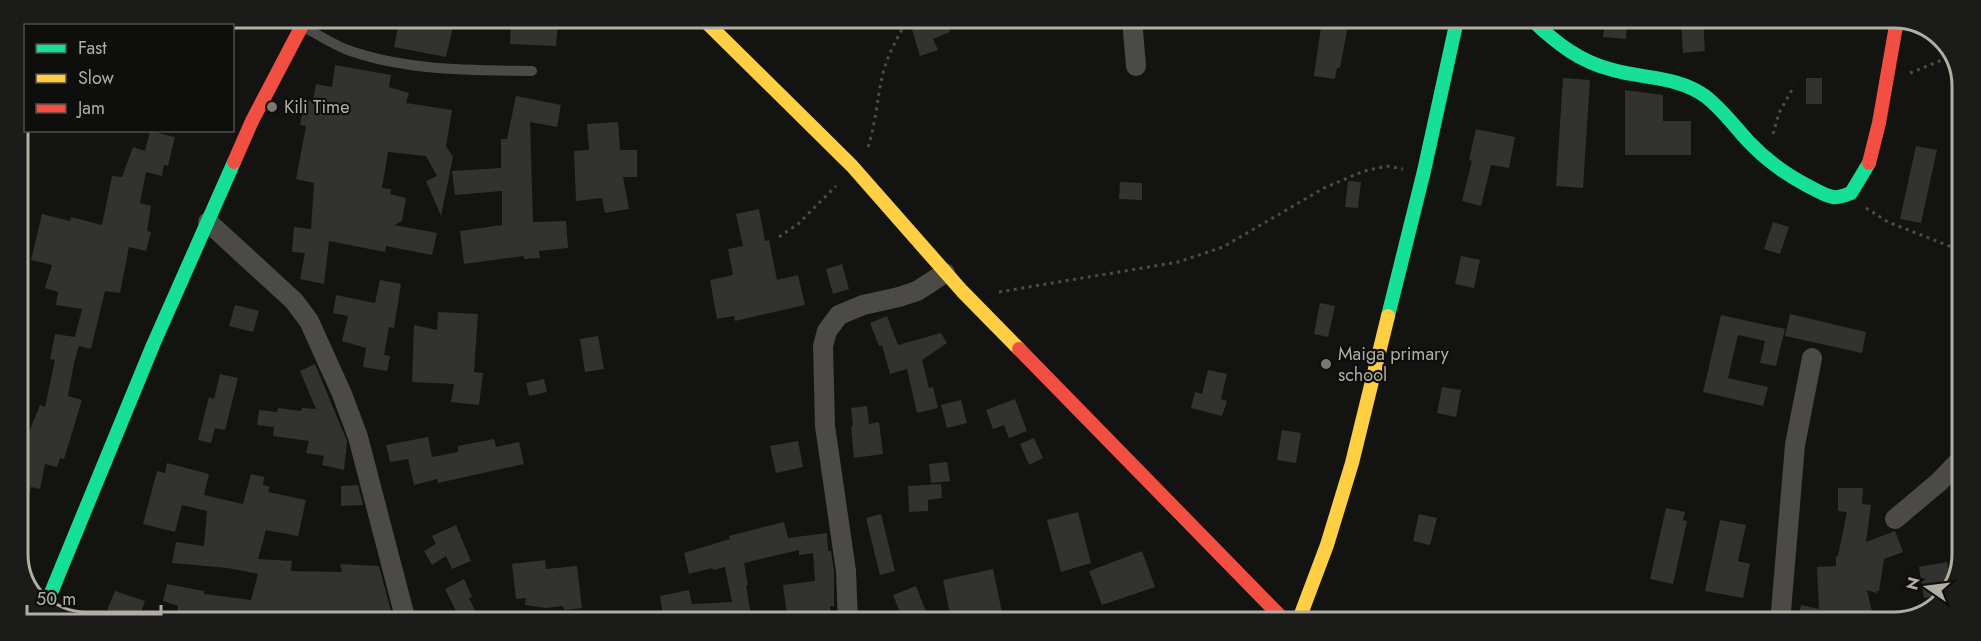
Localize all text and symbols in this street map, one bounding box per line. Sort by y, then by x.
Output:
legend [24,24,234,132]
text: Fast [78,35,107,61]
text: Slow [78,65,115,91]
place label: Kili Time [284,94,349,120]
text: Jam [76,95,105,121]
marker: Kili Time [265,100,279,114]
place label: Maiga primary school [1338,341,1449,388]
marker: Maiga primary school [1319,357,1333,371]
north arrow [1897,557,1957,617]
text: N [1900,575,1926,592]
scale bar [27,578,160,616]
text: 50 m [36,586,76,612]

